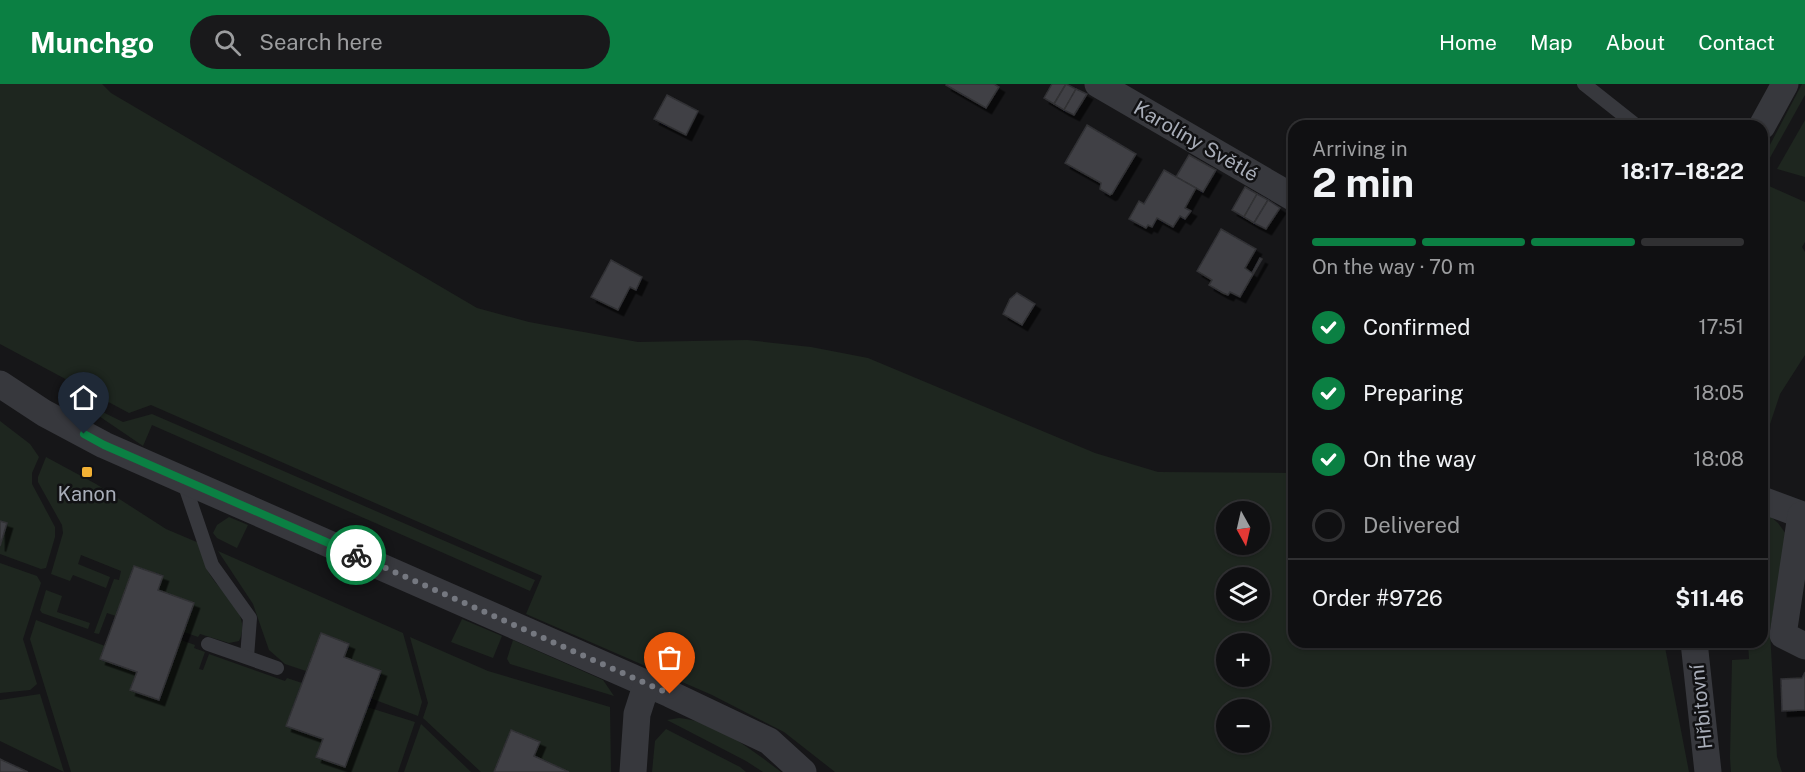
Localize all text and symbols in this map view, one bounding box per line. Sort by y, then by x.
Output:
search box [190,15,610,69]
text: Munchgo [30,26,154,59]
icon: search [211,26,244,59]
text: Search here [259,29,383,55]
text: Home [1439,30,1497,55]
text: Map [1530,30,1573,55]
text: About [1606,30,1665,55]
text: Contact [1698,30,1775,55]
street label: Karolíny Světlé [1129,96,1263,186]
text: Arriving in [1312,137,1407,161]
text: 18:17–18:22 [1621,158,1744,184]
text: 2 min [1312,160,1414,206]
text: On the way · 70 m [1312,255,1475,279]
icon: check [1312,311,1345,344]
text: Confirmed [1363,314,1470,340]
text: 17:51 [1698,315,1744,339]
pin [58,372,109,434]
icon: check [1312,377,1345,410]
text: Preparing [1363,380,1464,406]
icon: home [67,381,100,414]
text: 18:05 [1693,381,1744,405]
icon: check [1312,443,1345,476]
text: On the way [1363,446,1476,472]
text: 18:08 [1693,447,1744,471]
marker: Kanon [80,465,94,479]
place label: Kanon [58,482,116,506]
north arrow [1216,501,1270,555]
map controls [1216,501,1270,753]
text: Delivered [1363,512,1460,538]
courier [326,525,386,585]
icon: bike [340,539,373,572]
button: layers [1216,567,1270,621]
text: Order #9726 [1312,585,1443,611]
text: $11.46 [1675,585,1744,611]
pin [644,632,695,694]
button: + [1216,633,1270,687]
icon: bag [653,641,686,674]
street label: Hřbitovní [1684,662,1717,751]
button: − [1216,699,1270,753]

